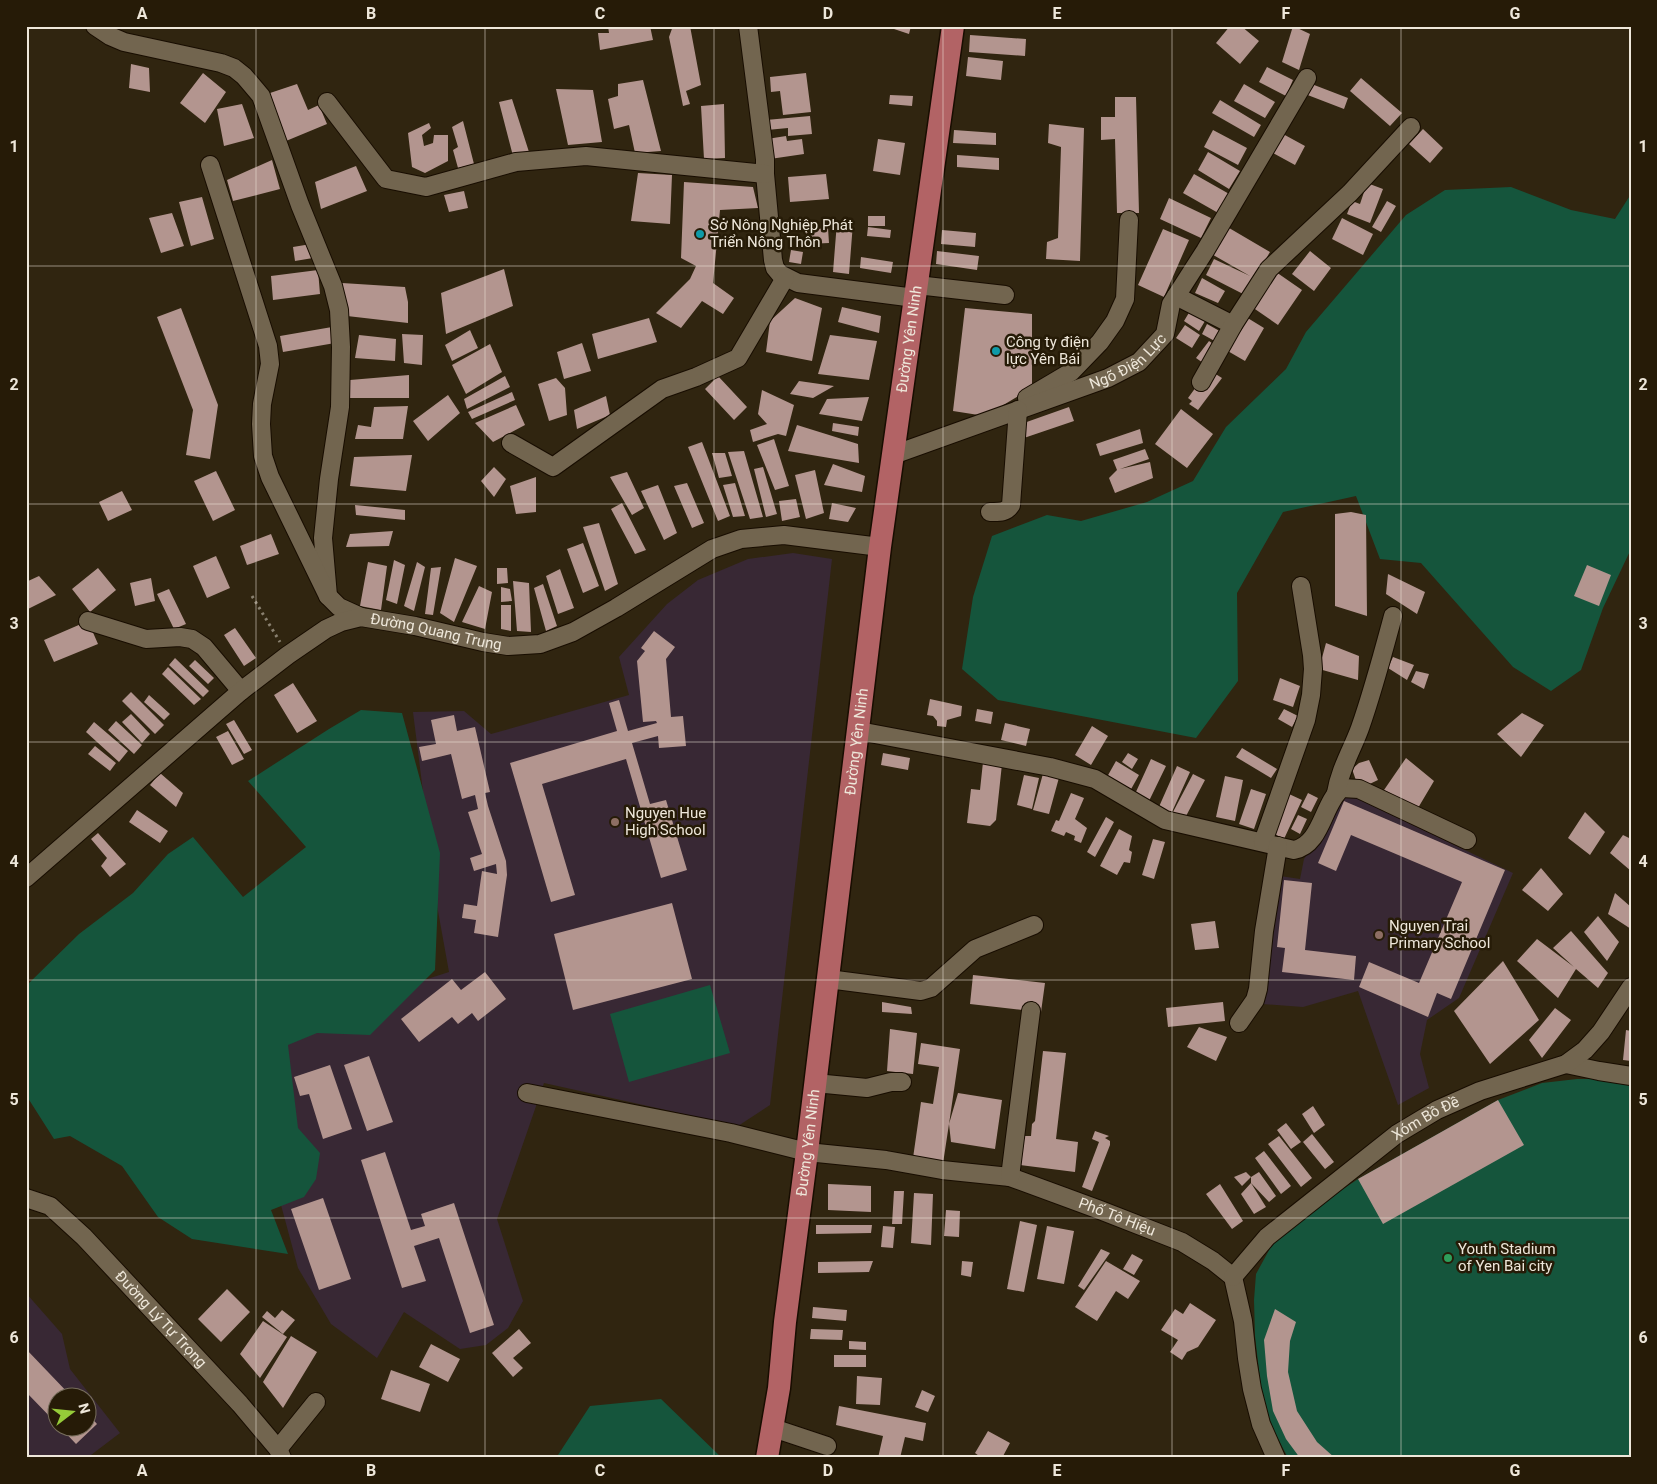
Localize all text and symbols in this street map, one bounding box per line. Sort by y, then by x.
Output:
text: A [137,4,148,23]
text: B [366,4,376,23]
text: C [595,4,605,23]
text: D [823,4,833,23]
text: E [1053,4,1062,23]
text: F [1282,4,1291,23]
text: G [1510,4,1521,23]
text: 1 [9,137,19,156]
text: 1 [1638,137,1648,156]
place label: Sở Nông Nghiệp Phát Triển Nông Thôn [710,216,853,251]
marker: Sở Nông Nghiệp Phát Triển Nông Thôn [694,228,706,240]
street label: Đường Yên Ninh [893,284,926,394]
street label: Ngõ Điện Lực [1087,330,1170,393]
place label: Công ty điện lực Yên Bái [1006,333,1089,368]
marker: Công ty điện lực Yên Bái [990,345,1002,357]
text: 2 [9,375,19,394]
text: 2 [1638,375,1648,394]
street label: Đường Quang Trung [369,610,503,654]
text: 3 [9,614,19,633]
text: 3 [1638,614,1648,633]
street label: Đường Yên Ninh [841,687,872,796]
place label: Nguyen Hue High School [625,804,706,839]
marker: Nguyen Hue High School [609,816,621,828]
text: 4 [9,852,19,871]
text: 4 [1638,852,1648,871]
place label: Nguyen Trai Primary School [1389,917,1490,952]
marker: Nguyen Trai Primary School [1373,929,1385,941]
street label: Đường Yên Ninh [792,1088,824,1197]
text: 5 [9,1090,19,1109]
text: 5 [1638,1090,1648,1109]
street label: Xóm Bồ Đề [1388,1092,1462,1144]
street label: Phố Tô Hiệu [1076,1194,1158,1240]
place label: Youth Stadium of Yen Bai city [1458,1240,1556,1275]
marker: Youth Stadium of Yen Bai city [1442,1252,1454,1264]
street label: Đường Lý Tự Trọng [111,1267,210,1371]
text: 6 [9,1328,19,1347]
text: 6 [1638,1328,1648,1347]
north arrow [48,1386,98,1436]
text: N [75,1401,94,1415]
text: A [137,1461,148,1480]
text: B [366,1461,376,1480]
text: C [595,1461,605,1480]
text: D [823,1461,833,1480]
text: E [1053,1461,1062,1480]
text: F [1282,1461,1291,1480]
text: G [1510,1461,1521,1480]

